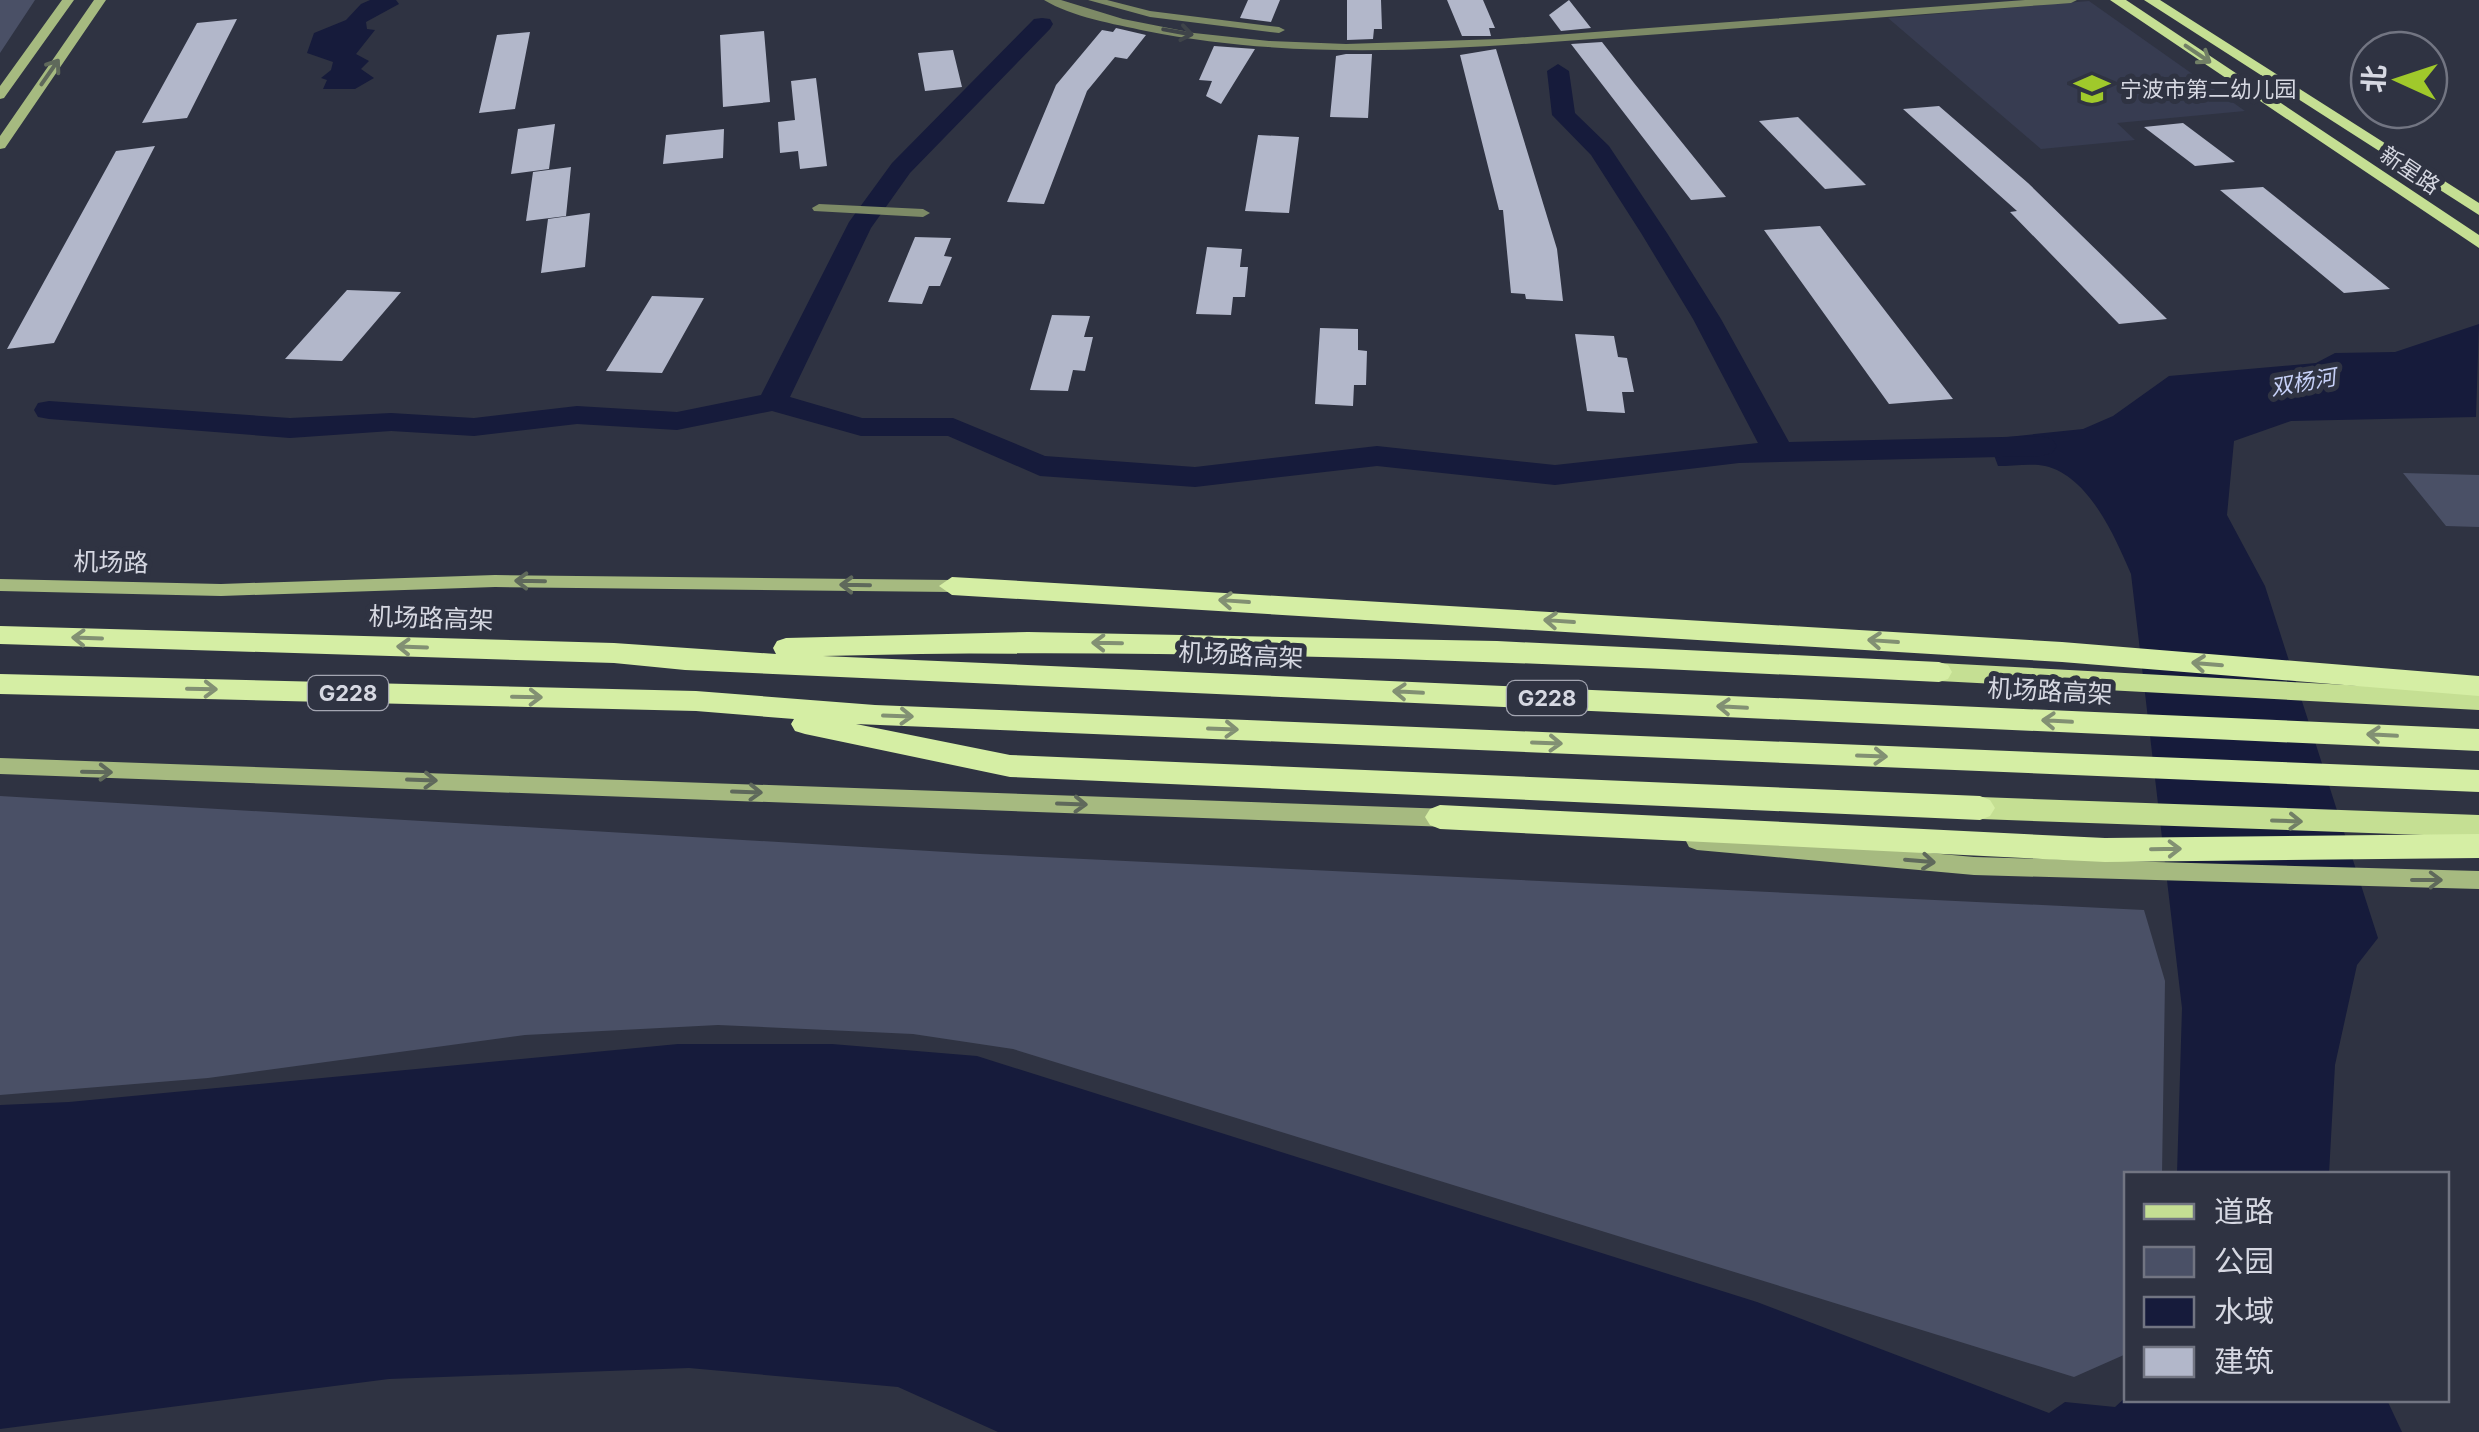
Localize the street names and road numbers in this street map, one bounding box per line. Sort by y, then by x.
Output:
street label: 新星路 [2375,141,2445,199]
street label: 机场路 [73,546,149,578]
street label: 机场路高架 [368,601,494,635]
street label: 机场路高架 [1178,637,1304,673]
street label: 机场路高架 [1987,673,2113,709]
road number: G228 [308,676,388,710]
road number: G228 [1507,681,1587,715]

